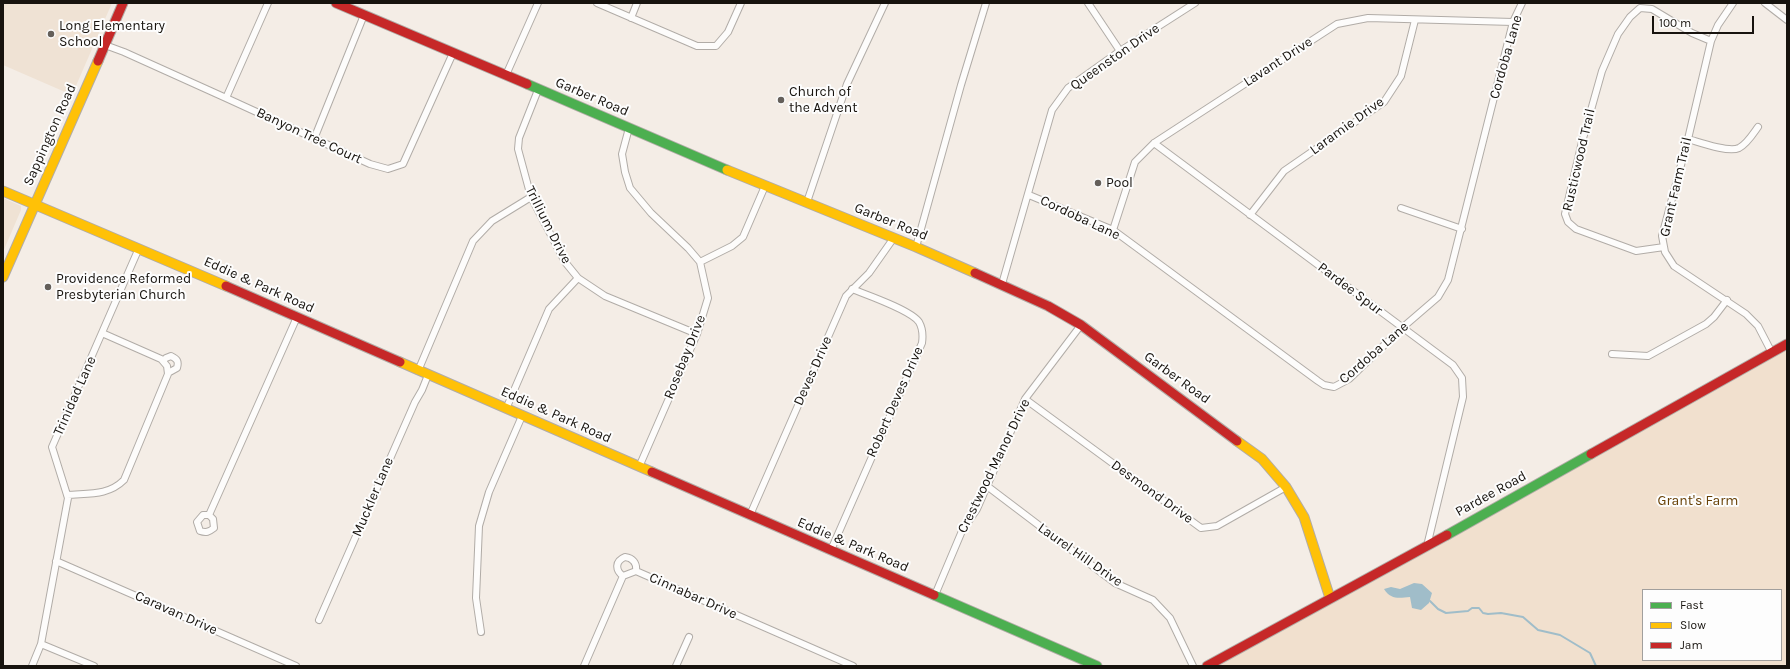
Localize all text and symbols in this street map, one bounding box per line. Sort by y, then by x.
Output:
scale bar [1654,8,1756,34]
street label: Cordoba Lane [1486,13,1526,101]
text: 100 m [1659,16,1691,30]
place label: Long Elementary School [59,18,165,50]
street label: Queenston Drive [1067,20,1163,94]
marker: Long Elementary School [46,29,56,39]
street label: Lavant Drive [1240,34,1316,90]
street label: Garber Road [553,74,631,120]
street label: Sappington Road [20,81,80,189]
place label: Church of the Advent [789,84,858,116]
street label: Laramie Drive [1307,93,1387,159]
marker: Church of the Advent [776,95,786,105]
street label: Banyon Tree Court [254,104,364,168]
street label: Rusticwood Trail [1559,107,1599,213]
street label: Grant Farm Trail [1656,135,1696,239]
place label: Pool [1106,175,1133,191]
marker: Pool [1093,178,1103,188]
street label: Trillium Drive [521,183,575,267]
street label: Cordoba Lane [1037,192,1123,244]
street label: Garber Road [852,200,930,244]
street label: Eddie & Park Road [201,253,317,317]
street label: Pardee Spur [1314,259,1386,319]
place label: Providence Reformed Presbyterian Church [56,271,191,304]
marker: Providence Reformed Presbyterian Church [43,282,53,292]
street label: Rosebay Drive [660,312,710,402]
street label: Cordoba Lane [1336,318,1412,388]
street label: Deves Drive [790,334,836,408]
street label: Robert Deves Drive [863,344,927,460]
street label: Garber Road [1141,348,1213,408]
street label: Trinidad Lane [50,354,100,438]
street label: Eddie & Park Road [498,383,614,447]
street label: Crestwood Manor Drive [954,396,1034,536]
street label: Muckler Lane [349,455,397,539]
street label: Desmond Drive [1108,457,1196,527]
street label: Pardee Road [1452,468,1530,520]
park label: Grant's Farm [1658,493,1738,509]
street label: Eddie & Park Road [795,514,911,576]
street label: Laurel Hill Drive [1034,520,1126,590]
street label: Cinnabar Drive [646,569,740,623]
street label: Caravan Drive [132,587,220,639]
legend [1642,589,1782,661]
text: Fast [1680,598,1703,612]
text: Slow [1680,618,1706,632]
text: Jam [1680,638,1703,652]

